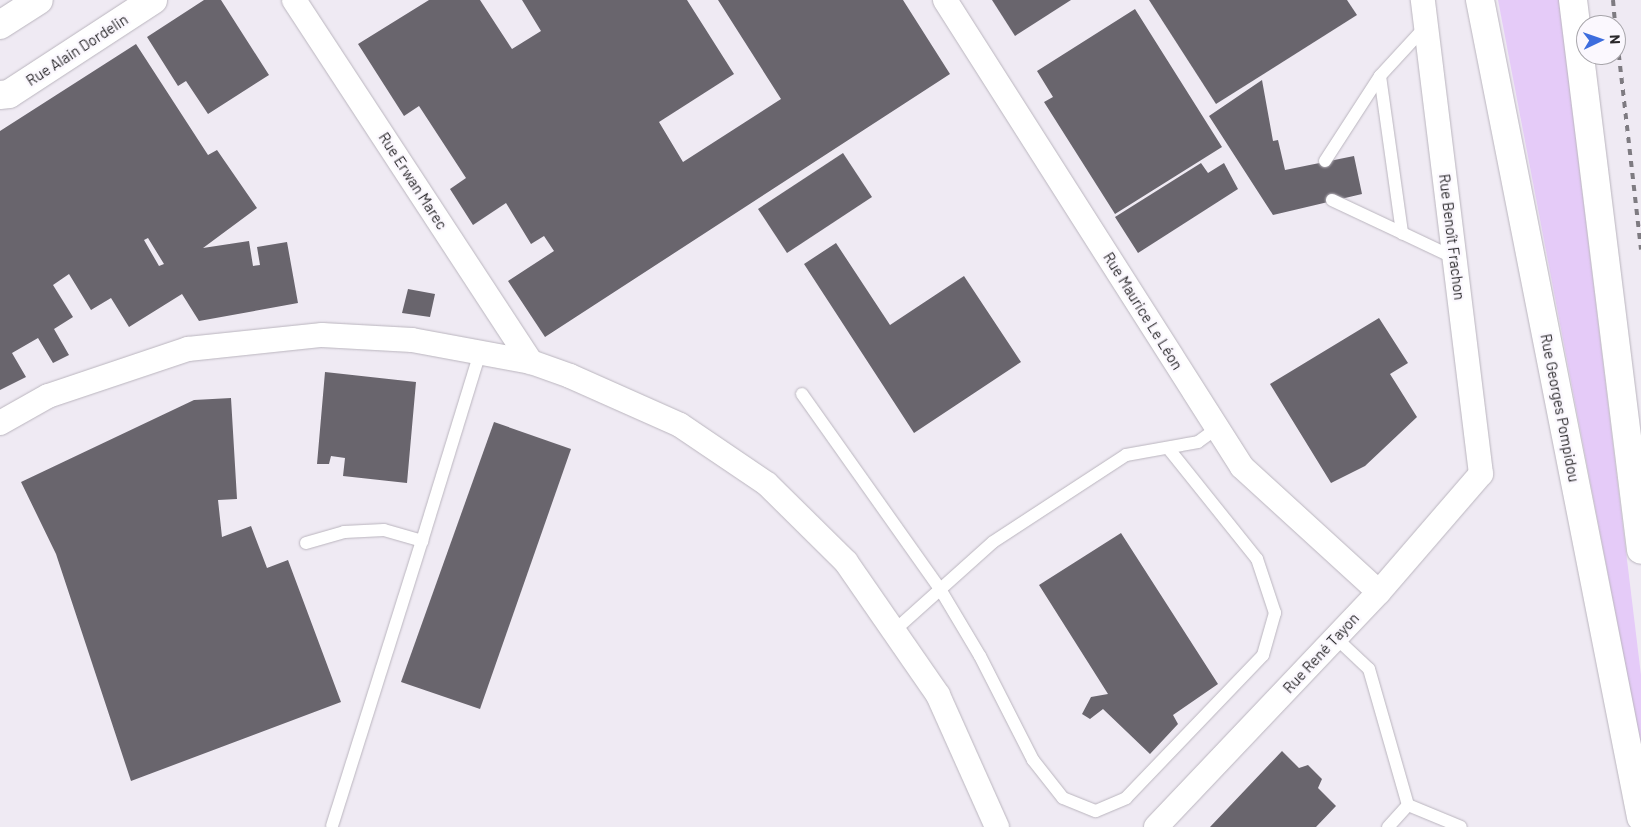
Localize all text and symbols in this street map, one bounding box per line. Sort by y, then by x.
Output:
street label: Rue Alain Dordelin [23,10,131,90]
north arrow [1576,15,1626,65]
text: N [1607,34,1624,44]
street label: Rue Erwan Marec [375,129,451,233]
street label: Rue Benoît Frachon [1435,173,1469,301]
street label: Rue Maurice Le Léon [1100,249,1186,373]
street label: Rue Georges Pompidou [1537,332,1583,484]
street label: Rue René Tayon [1279,609,1363,697]

